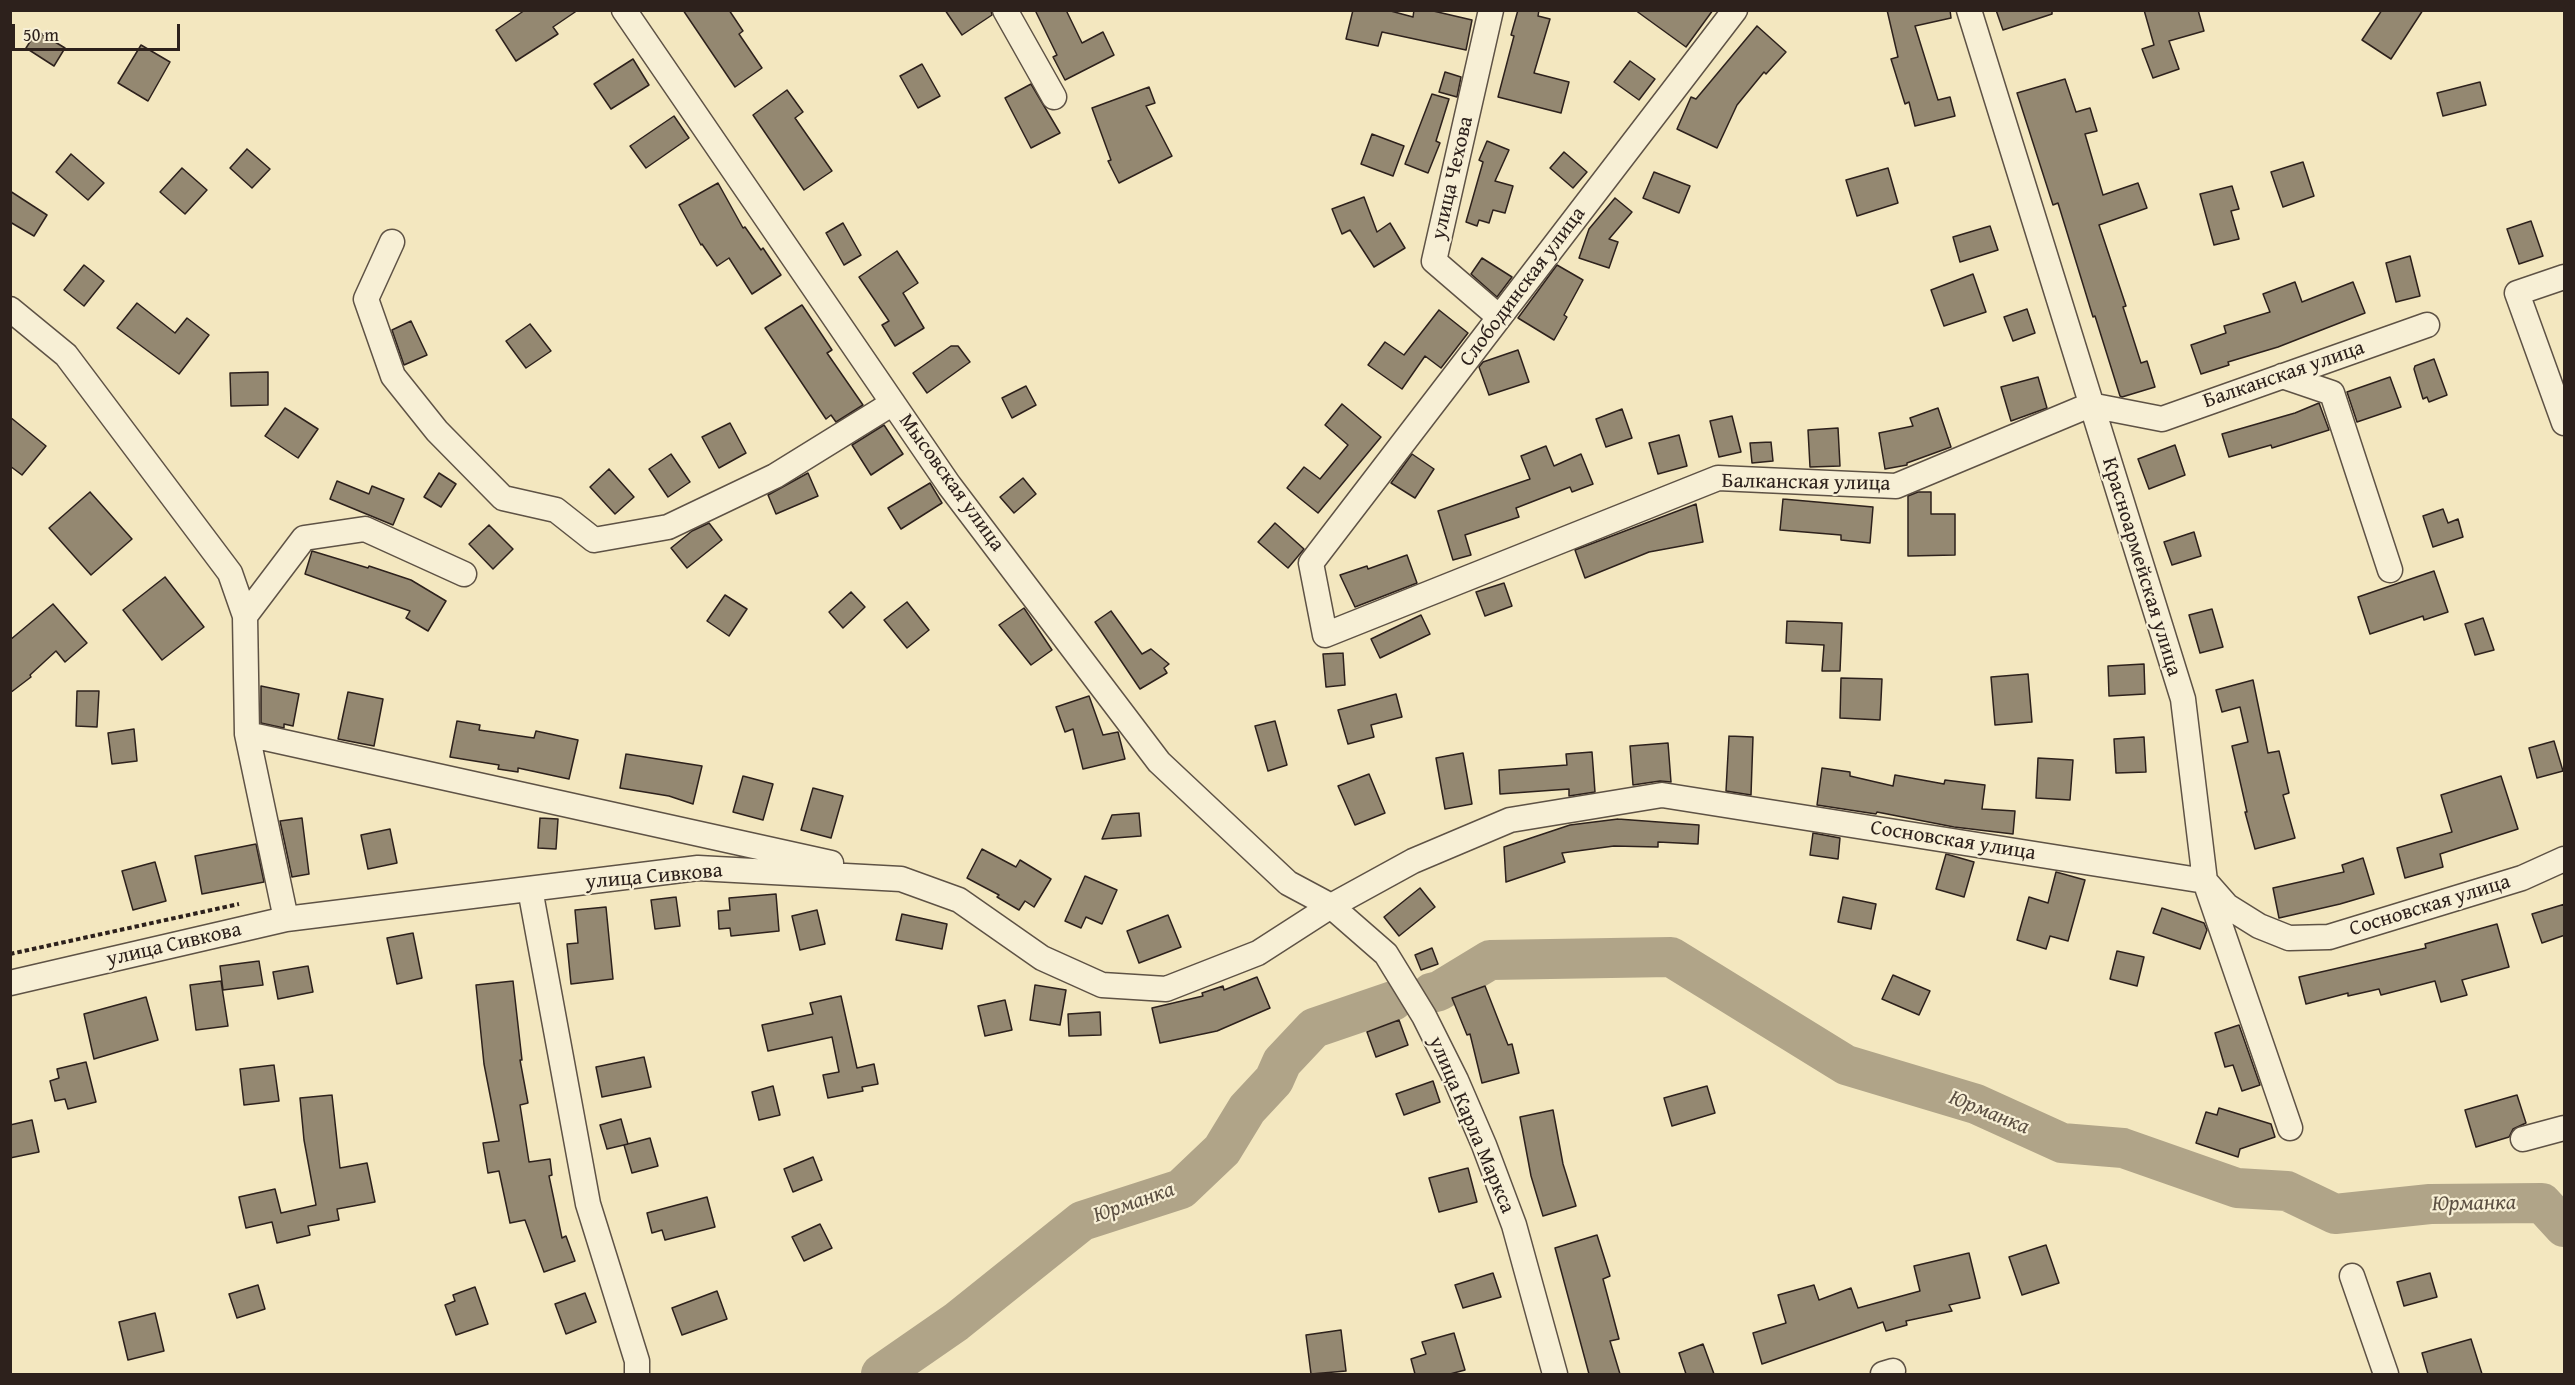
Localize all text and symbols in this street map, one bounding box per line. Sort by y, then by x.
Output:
scale bar [15,12,183,50]
text: 50 m [23,21,59,48]
street label: улица Чехова [1427,114,1479,242]
street label: Слободинская улица [1455,202,1591,372]
street label: Балканская улица [2200,336,2368,414]
street label: Мысовская улица [893,409,1009,557]
street label: Красноармейская улица [2096,455,2186,679]
street label: Балканская улица [1721,469,1891,497]
street label: Сосновская улица [1869,816,2037,866]
street label: улица Сивкова [584,858,724,896]
street label: Сосновская улица [2347,870,2513,942]
street label: улица Сивкова [104,917,244,973]
street label: улица Карла Маркса [1422,1033,1520,1217]
water label: Юрманка [1945,1085,2033,1141]
water label: Юрманка [1090,1177,1178,1229]
water label: Юрманка [2432,1190,2516,1218]

